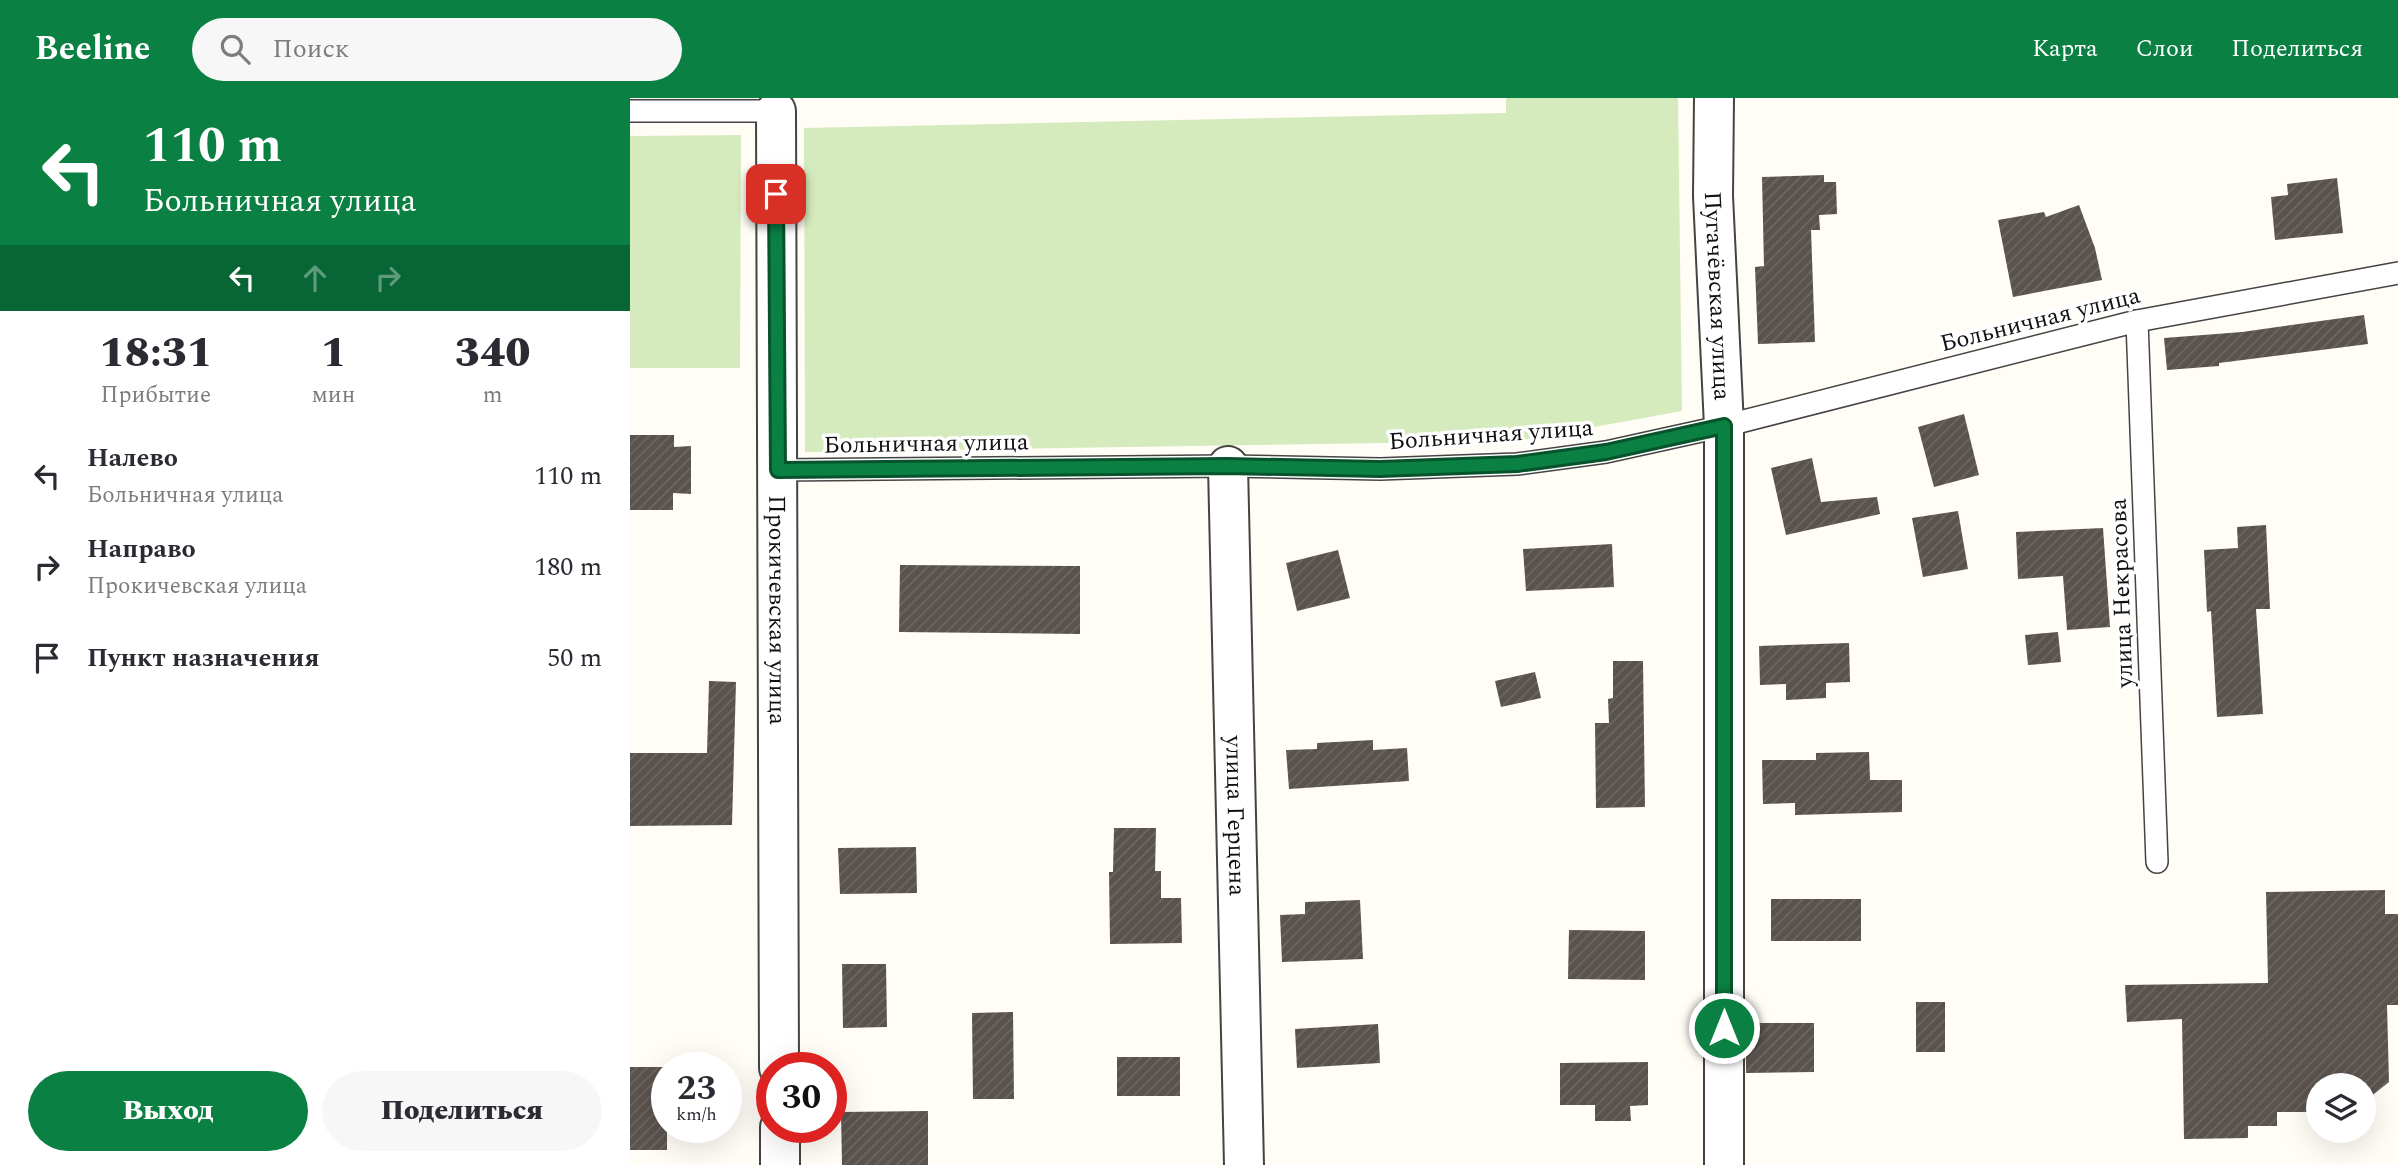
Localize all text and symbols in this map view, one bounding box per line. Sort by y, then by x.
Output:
search box [192,18,682,81]
text: Beeline [35,24,150,74]
text: Поиск [272,29,349,69]
icon: search [216,30,254,68]
text: Карта [2032,31,2098,67]
text: Слои [2136,31,2193,67]
text: Поделиться [2231,31,2363,67]
text: 110 m [143,109,282,184]
icon: left [28,126,119,217]
pin [746,164,806,224]
icon: arrive [757,175,795,213]
text: Больничная улица [143,177,416,226]
street label: Пугачёвская улица [1694,190,1740,402]
icon: left [223,259,261,297]
icon: ahead [296,259,334,297]
icon: right [369,259,407,297]
street label: Больничная улица [1936,278,2144,362]
text: 18:31 [100,322,212,385]
text: 1 [321,322,346,385]
text: 340 [455,322,530,385]
text: Прибытие [101,378,211,413]
text: мин [312,378,355,413]
text: m [483,378,503,413]
street label: Больничная улица [1388,410,1595,460]
street label: Больничная улица [823,424,1029,464]
text: Налево [87,438,178,478]
text: 110 m [534,456,602,496]
icon: left [28,457,66,495]
text: Больничная улица [87,478,284,513]
street label: Прокичевская улица [758,495,795,725]
street label: улица Некрасова [2101,497,2143,689]
text: Направо [87,529,196,569]
text: 180 m [534,547,602,587]
icon: right [28,548,66,586]
text: Прокичевская улица [87,569,307,604]
text: Пункт назначения [87,638,320,678]
text: 50 m [547,638,602,678]
icon: arrive [28,639,66,677]
street label: улица Герцена [1215,734,1255,897]
position arrow [1687,991,1761,1065]
speed limit sign: 30 [756,1052,847,1143]
text: 23 [677,1062,716,1115]
button: Выход [28,1071,308,1151]
button: Поделиться [322,1071,602,1151]
map controls [2306,1073,2376,1143]
button: layers [2306,1073,2376,1143]
text: km/h [676,1101,717,1128]

